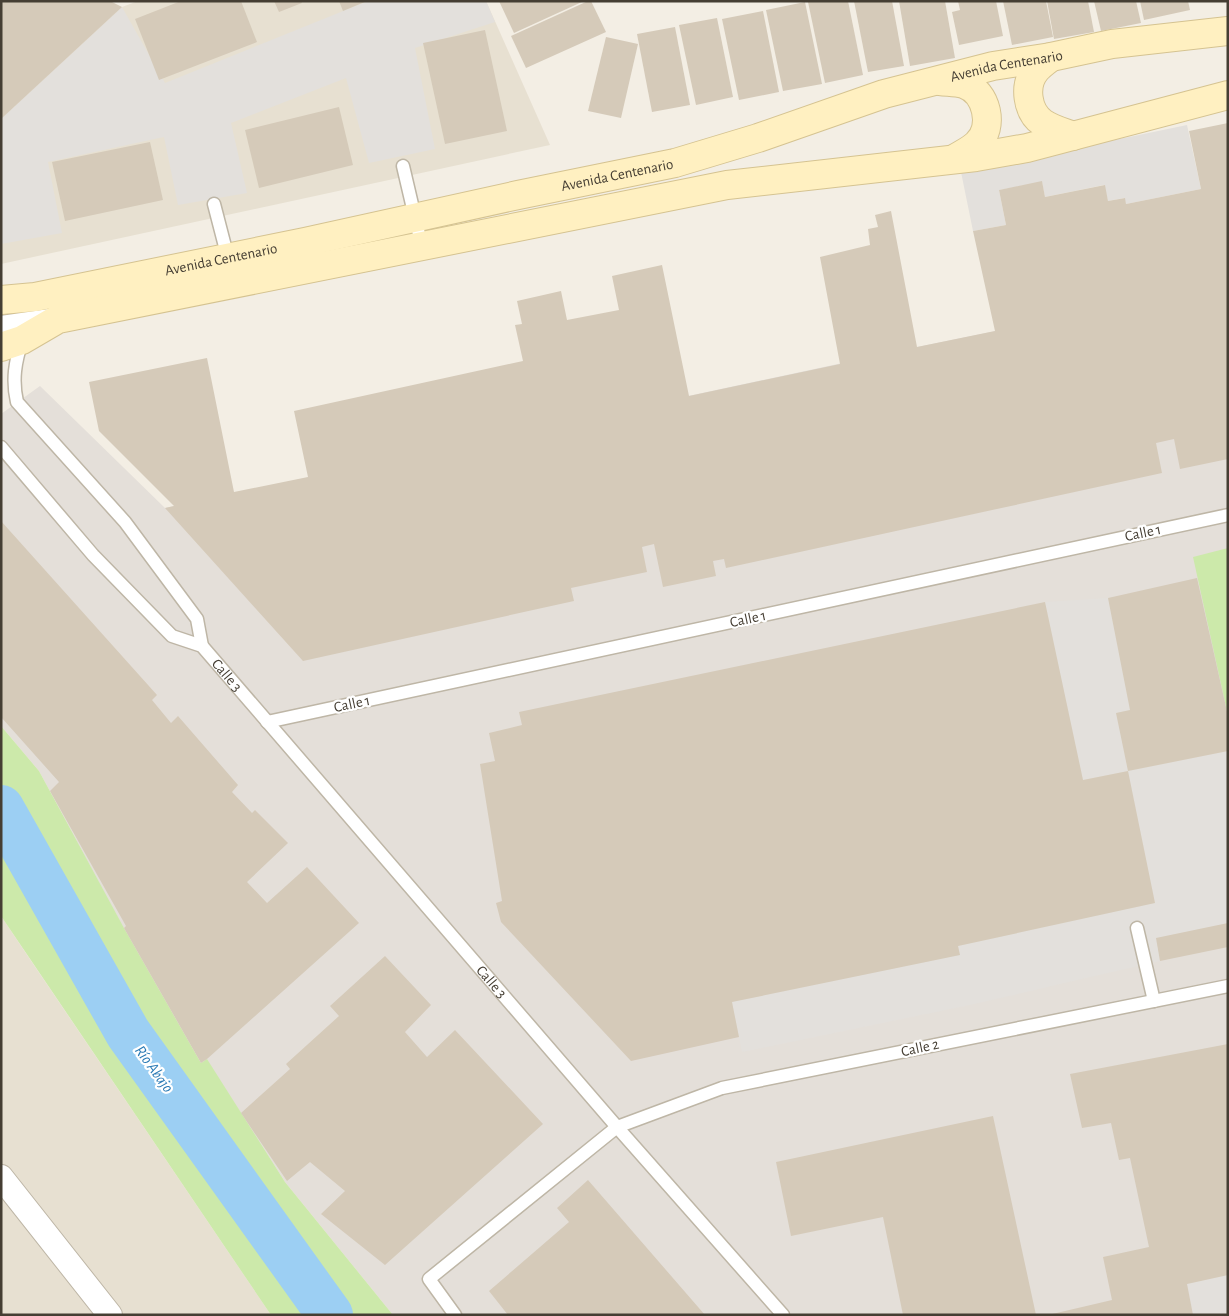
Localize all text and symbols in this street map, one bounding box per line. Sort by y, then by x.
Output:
street label: Avenida Centenario [949,47,1064,84]
street label: Avenida Centenario [560,156,675,194]
street label: Avenida Centenario [164,240,278,278]
street label: Calle 1 [1123,522,1163,544]
street label: Calle 1 [728,608,768,630]
street label: Calle 3 [209,656,245,694]
street label: Calle 1 [332,693,372,715]
street label: Calle 3 [474,962,510,1001]
street label: Calle 2 [900,1037,940,1059]
water label: Río Abajo [131,1043,177,1096]

